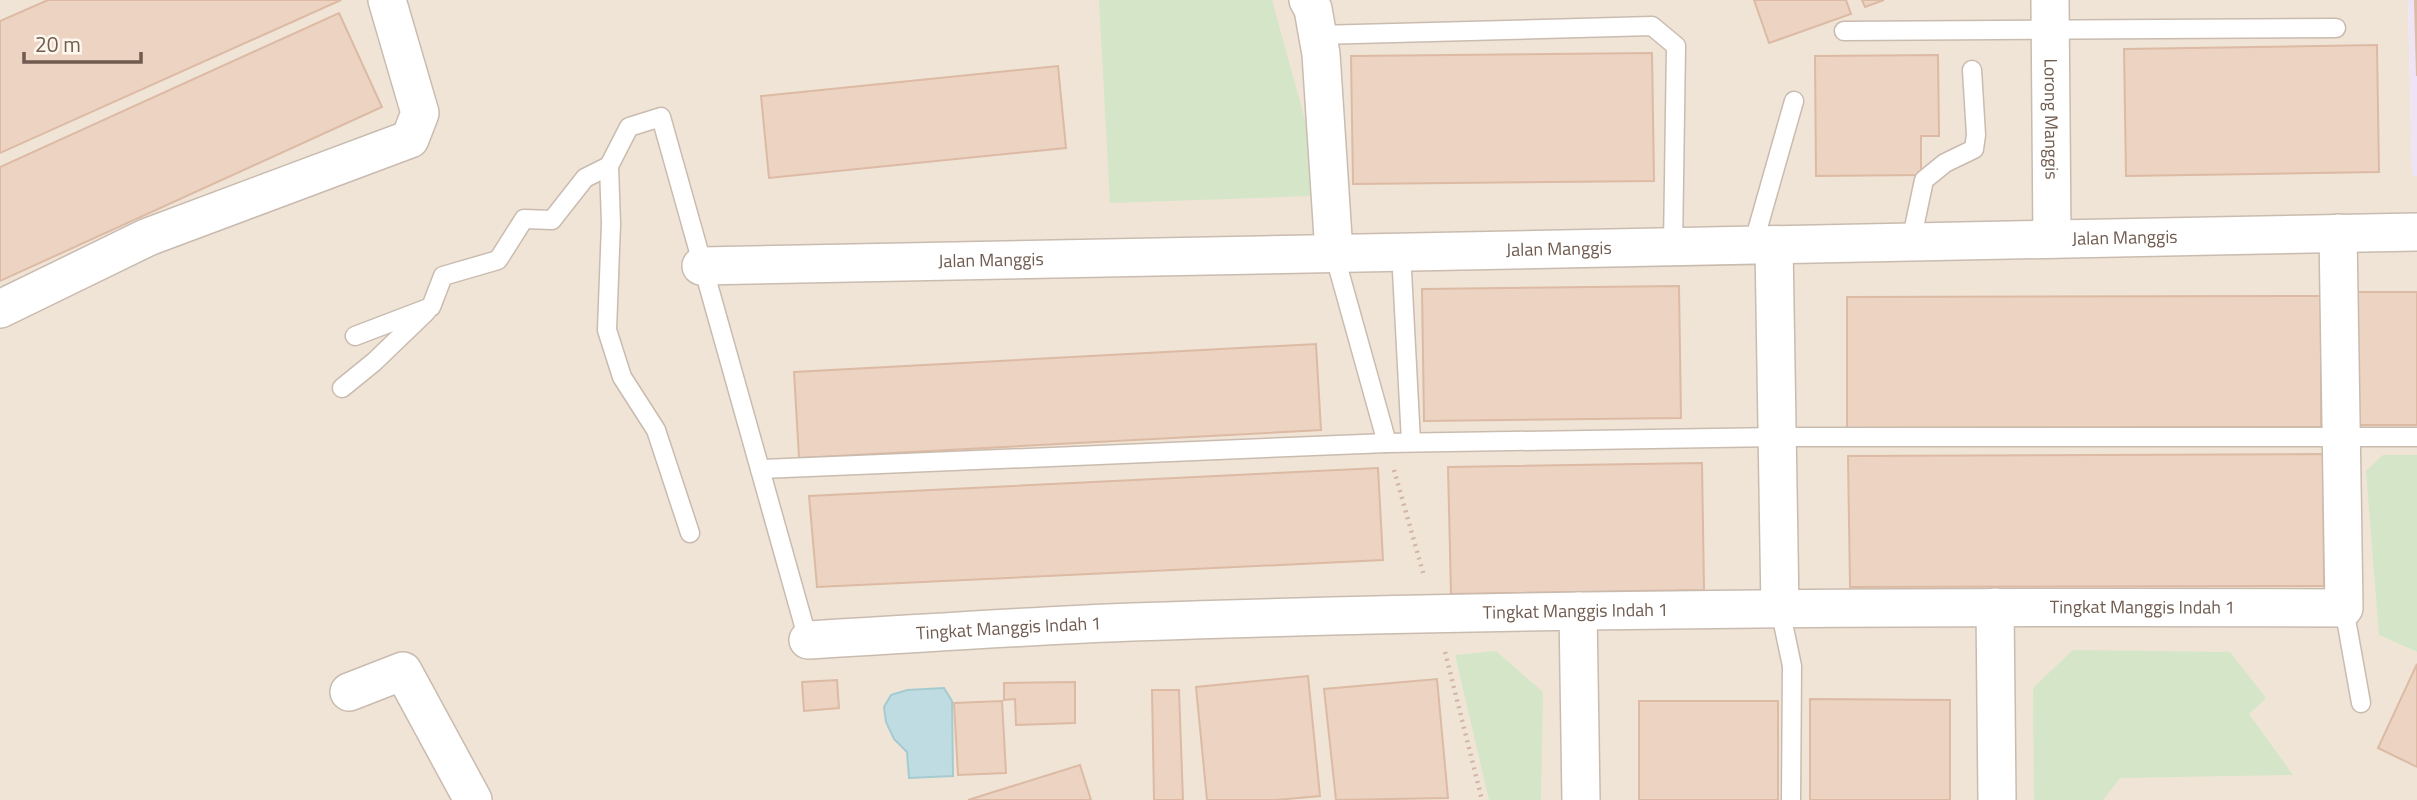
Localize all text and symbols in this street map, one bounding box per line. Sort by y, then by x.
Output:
scale bar [24,21,142,65]
text: 20 m [35,28,81,60]
street label: Lorong Manggis [2037,58,2066,180]
street label: Jalan Manggis [2072,223,2178,252]
street label: Jalan Manggis [1506,234,1612,263]
street label: Jalan Manggis [938,245,1044,274]
street label: Tingkat Manggis Indah 1 [2050,593,2235,621]
street label: Tingkat Manggis Indah 1 [1482,596,1668,626]
street label: Tingkat Manggis Indah 1 [915,609,1102,647]

